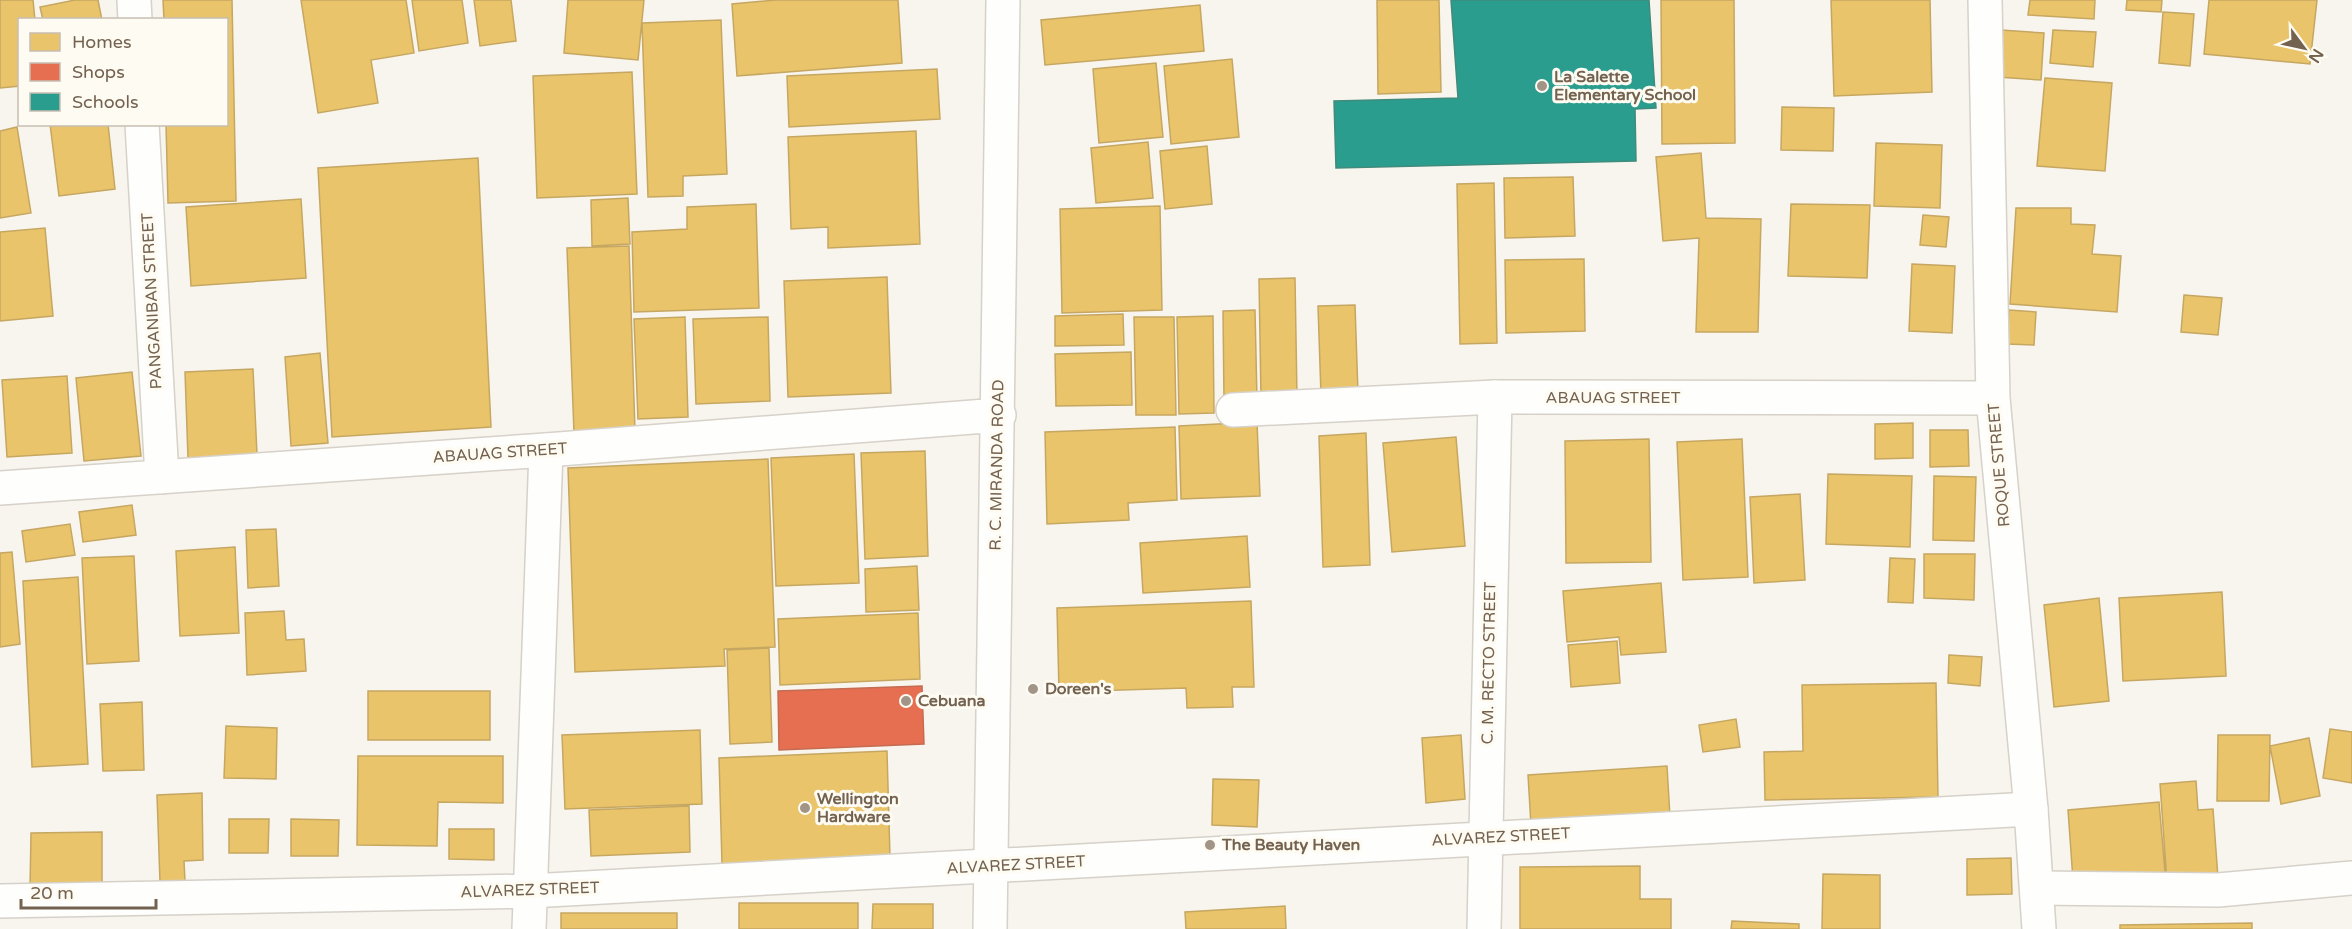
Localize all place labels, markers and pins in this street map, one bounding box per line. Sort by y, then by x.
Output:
place label: La Salette Elementary School [1554,67,1696,105]
marker: La Salette Elementary School [1535,79,1549,93]
place label: Doreen's [1045,679,1112,699]
marker: Doreen's [1026,682,1040,696]
place label: Cebuana [918,691,986,711]
marker: Cebuana [899,694,913,708]
place label: Wellington Hardware [817,789,899,827]
marker: Wellington Hardware [798,801,812,815]
place label: The Beauty Haven [1221,835,1360,855]
marker: The Beauty Haven [1203,838,1217,852]

